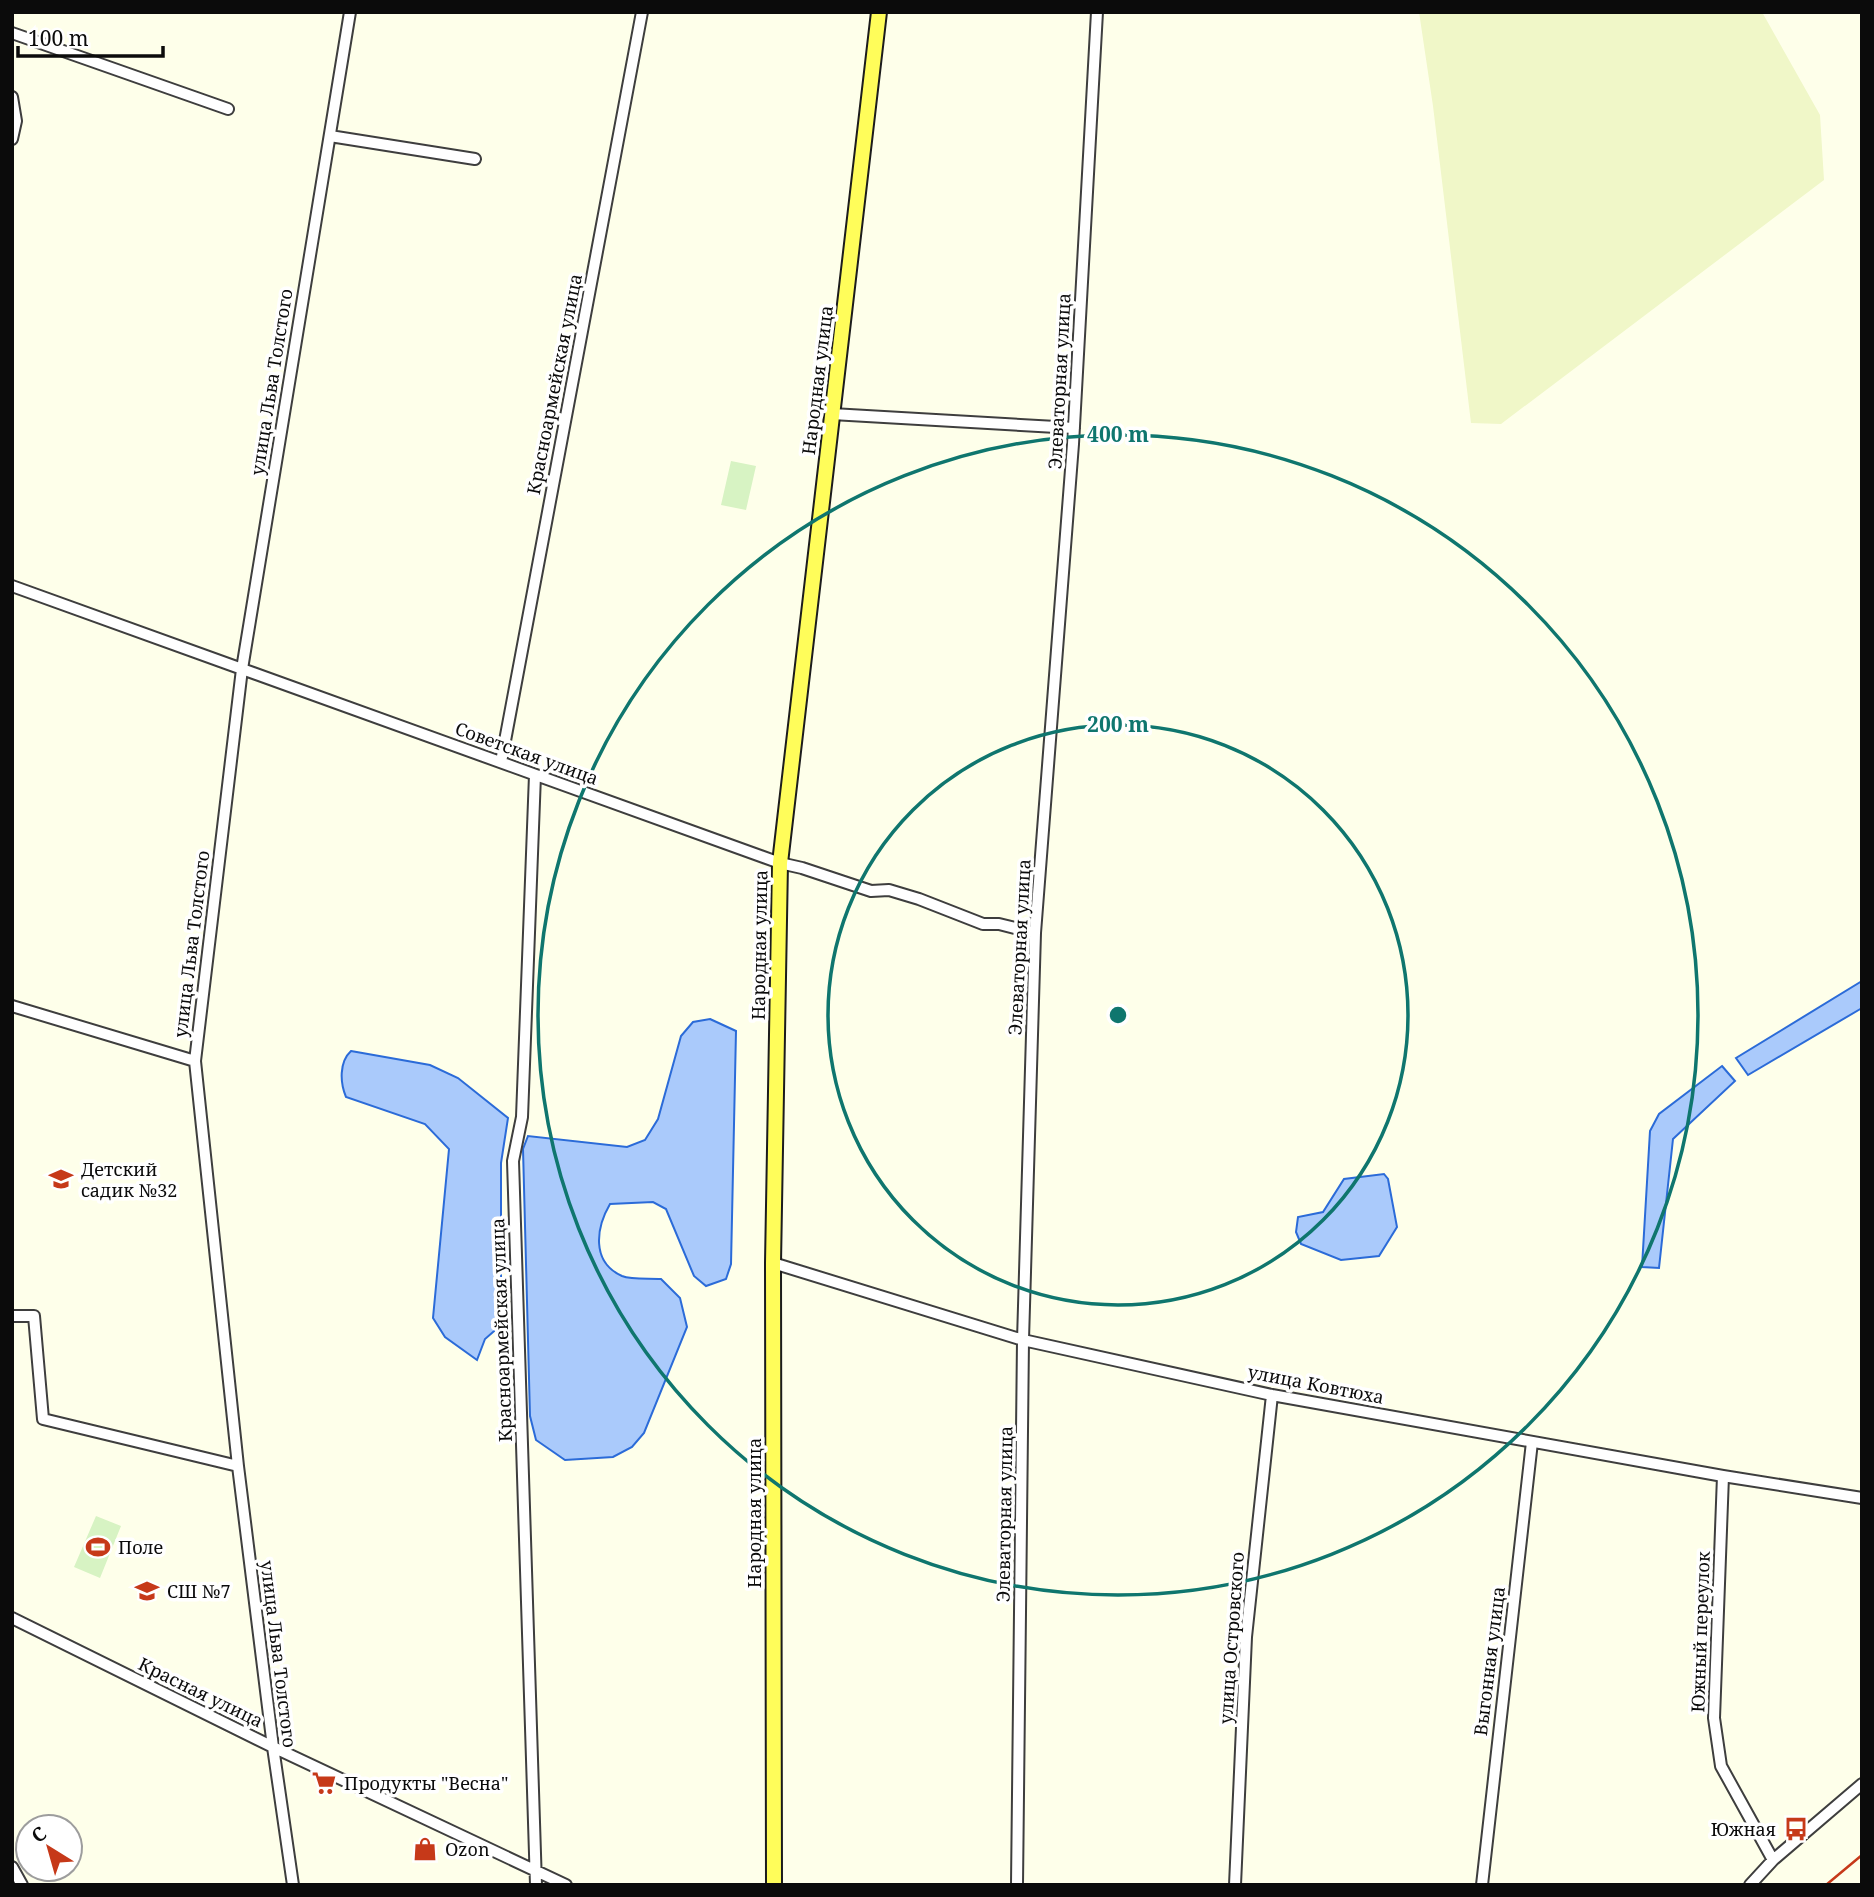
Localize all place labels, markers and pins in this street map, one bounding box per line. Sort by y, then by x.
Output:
centre of rings [1106,1003,1130,1027]
place label: Детский садик №32 [81,1157,177,1202]
school or university icon: Детский садик №32 [47,1165,75,1193]
sports icon: Поле [84,1533,112,1561]
place label: Поле [118,1535,163,1559]
school or university icon: СШ №7 [133,1577,161,1605]
place label: СШ №7 [167,1579,231,1603]
supermarket icon: Продукты "Весна" [310,1769,338,1797]
place label: Продукты "Весна" [344,1771,508,1795]
bus stop icon: Южная [1782,1815,1810,1843]
place label: Южная [1711,1817,1776,1841]
shop icon: Ozon [411,1835,439,1863]
place label: Ozon [445,1837,490,1861]

